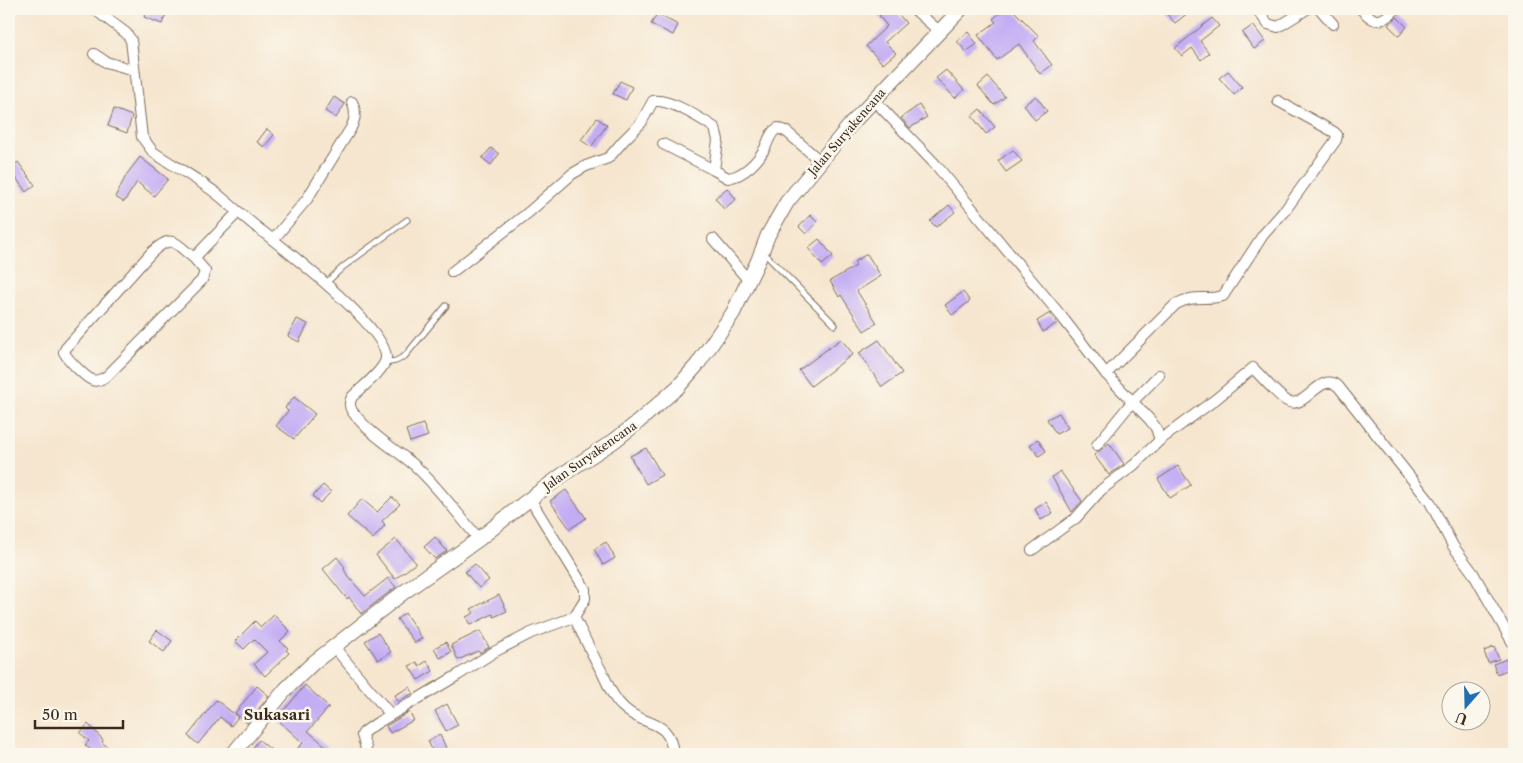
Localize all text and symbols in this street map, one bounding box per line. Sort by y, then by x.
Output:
street label: Jalan Suryakencana [803,85,889,180]
street label: Jalan Suryakencana [539,417,640,495]
north arrow [1440,680,1490,730]
scale bar [35,698,122,730]
text: 50 m [42,705,78,724]
district label: Sukasari [244,705,311,724]
text: U [1453,708,1470,729]

